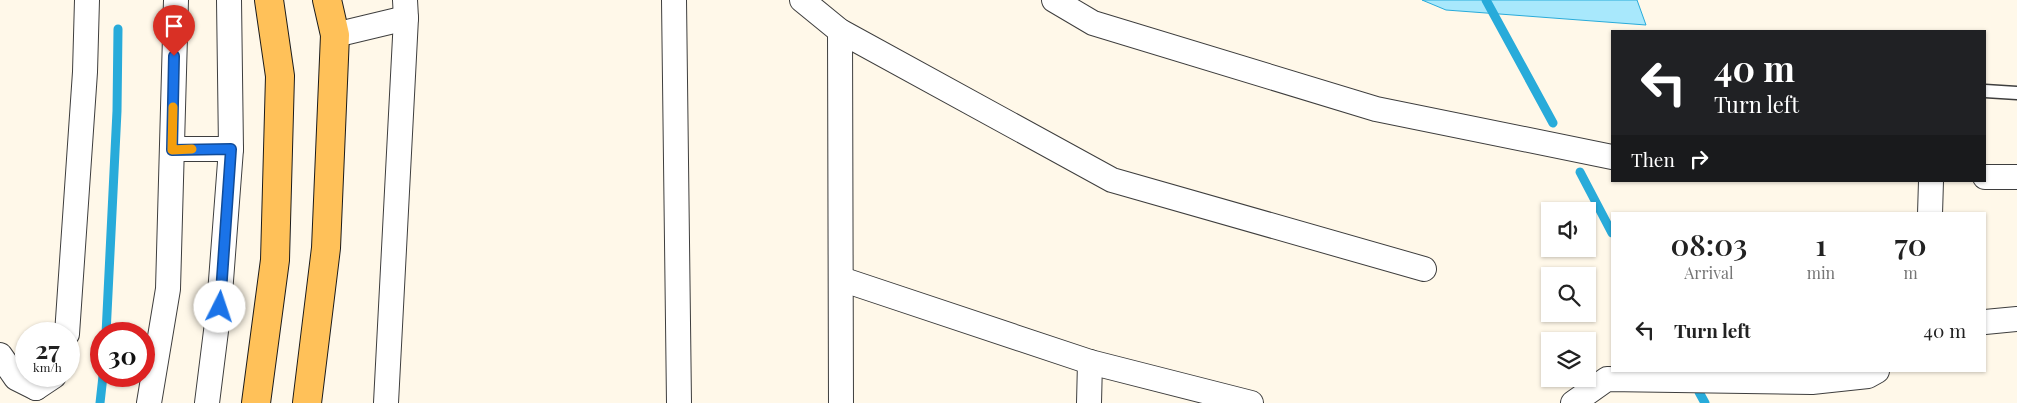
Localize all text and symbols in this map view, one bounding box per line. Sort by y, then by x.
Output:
pin [153,5,195,56]
icon: arrive [160,12,188,40]
text: 40 m [1714,44,1795,91]
icon: left [1631,50,1696,115]
text: Turn left [1714,89,1799,119]
icon: right [1685,145,1713,173]
text: Then [1631,146,1675,172]
map controls [1541,202,1596,387]
button: sound [1541,202,1596,257]
text: 08:03 [1670,224,1747,264]
text: 1 [1815,224,1827,264]
text: 70 [1895,224,1927,264]
text: Arrival [1684,262,1733,283]
text: min [1807,262,1835,283]
text: m [1903,262,1918,283]
button: search [1541,267,1596,322]
position arrow [193,280,245,332]
icon: left [1631,316,1659,344]
text: Turn left [1674,317,1751,343]
text: 40 m [1924,317,1966,343]
speed limit sign: 30 [90,322,155,387]
text: 27 [35,332,60,365]
button: layers [1541,332,1596,387]
text: km/h [33,359,62,375]

